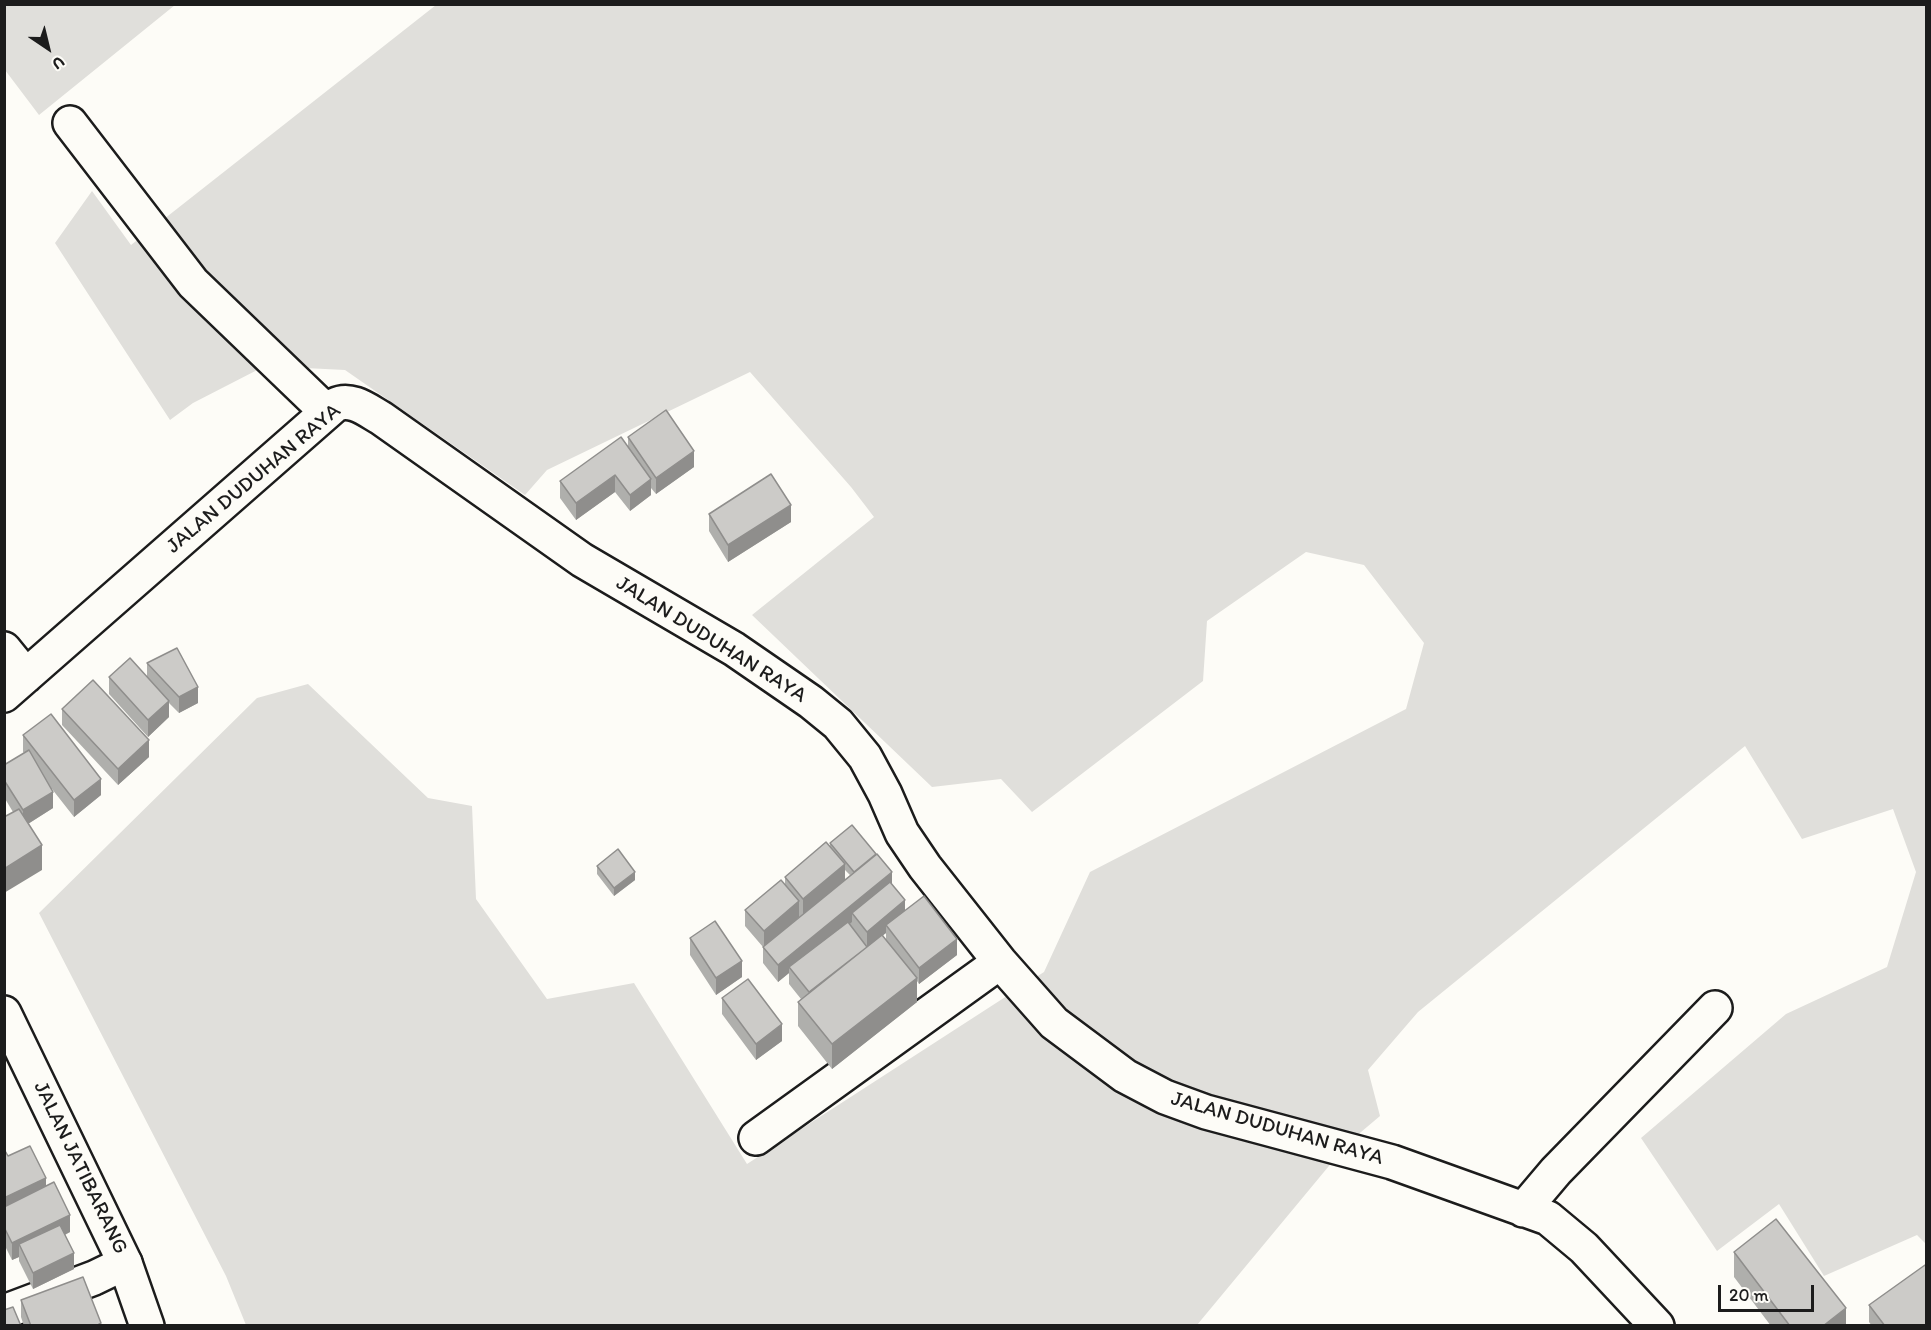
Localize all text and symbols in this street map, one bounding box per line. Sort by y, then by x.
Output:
north arrow [18,18,78,78]
text: U [49,52,68,74]
street label: JALAN DUDUHAN RAYA [162,399,346,559]
street label: JALAN DUDUHAN RAYA [611,571,811,709]
street label: JALAN JATIBARANG [27,1078,133,1258]
street label: JALAN DUDUHAN RAYA [1168,1087,1386,1171]
scale bar [1721,1273,1817,1311]
text: 20 m [1729,1284,1769,1306]

